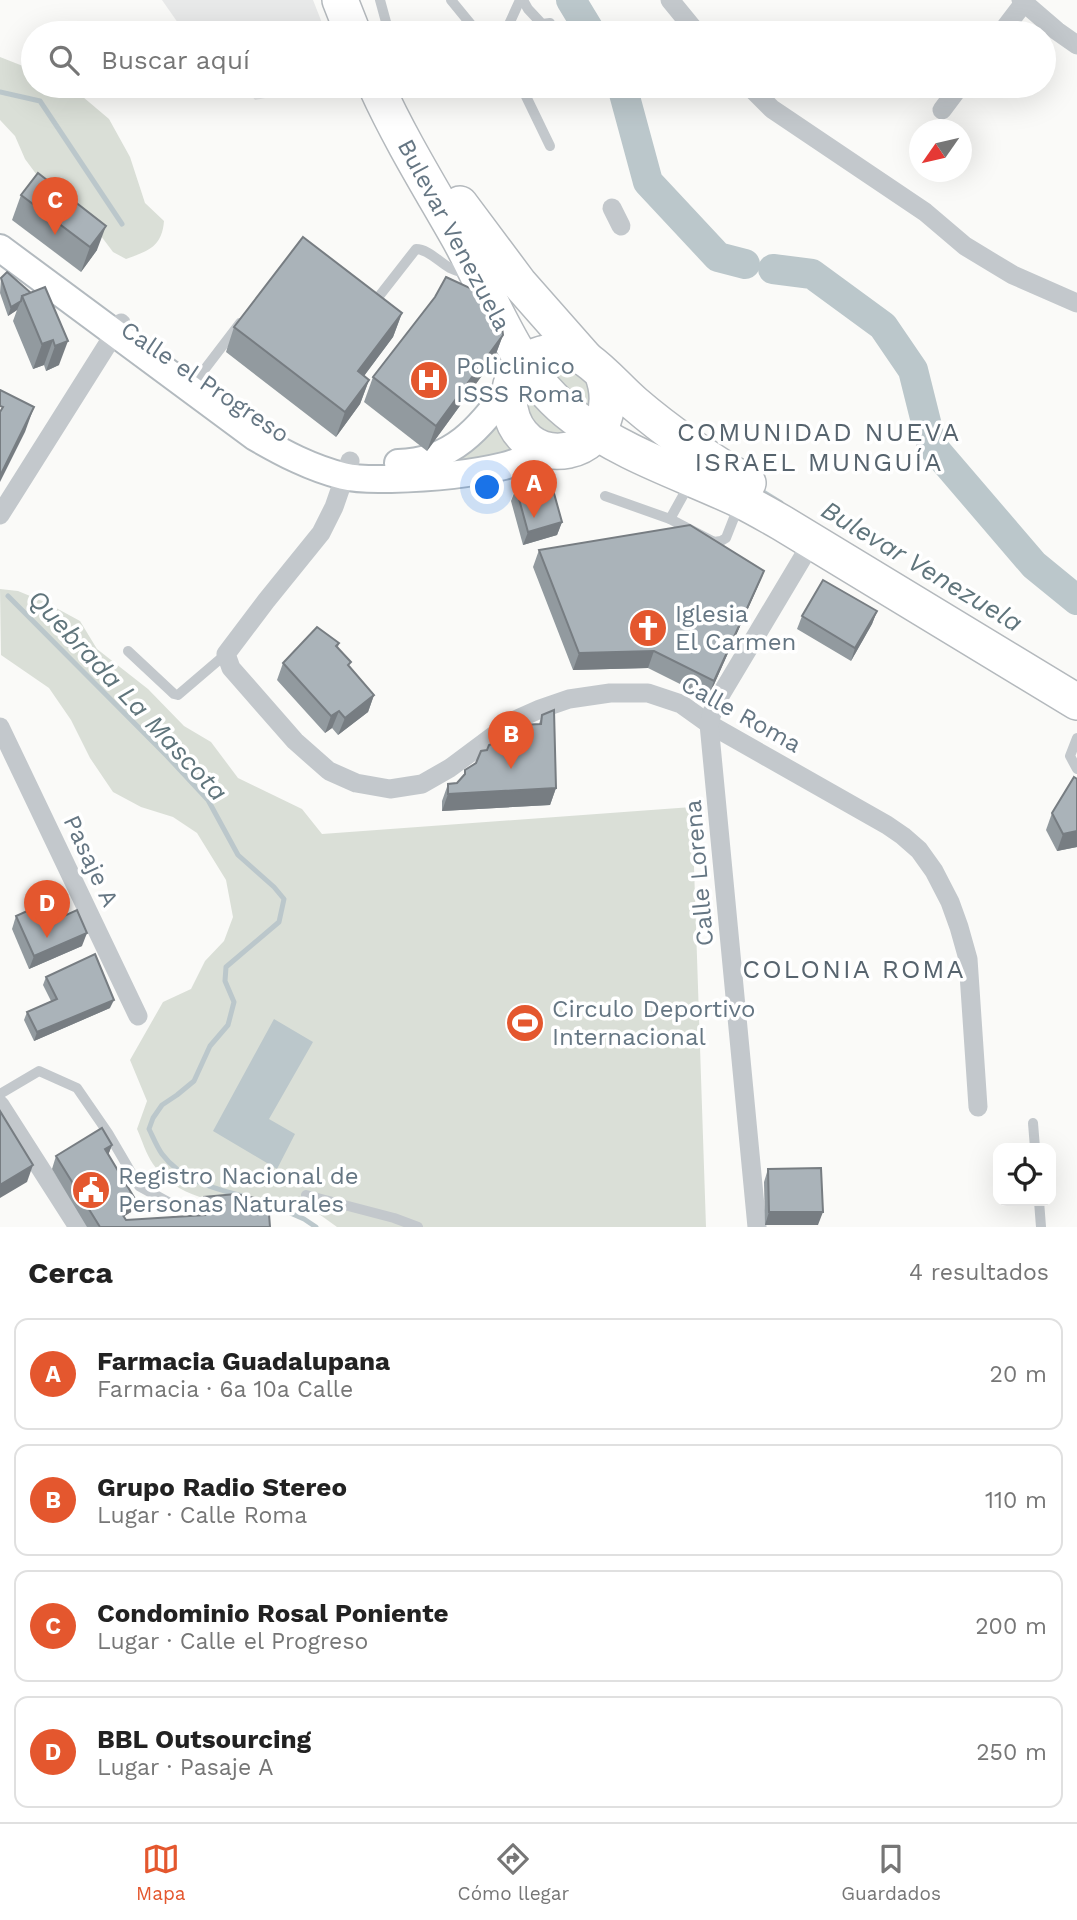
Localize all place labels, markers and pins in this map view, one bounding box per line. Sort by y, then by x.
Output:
pin: C [32,177,78,235]
place label: Policlinico ISSS Roma [456,352,584,408]
hospital icon: Policlinico ISSS Roma [408,359,450,401]
pin: A [511,460,557,518]
place label: Iglesia El Carmen [675,600,796,656]
church icon: Iglesia El Carmen [627,607,669,649]
pin: B [488,711,534,769]
pin: D [24,880,70,938]
place label: Circulo Deportivo Internacional [552,995,755,1051]
sports icon: Circulo Deportivo Internacional [504,1002,546,1044]
place label: Registro Nacional de Personas Naturales [118,1162,359,1218]
public building icon: Registro Nacional de Personas Naturales [70,1169,112,1211]

